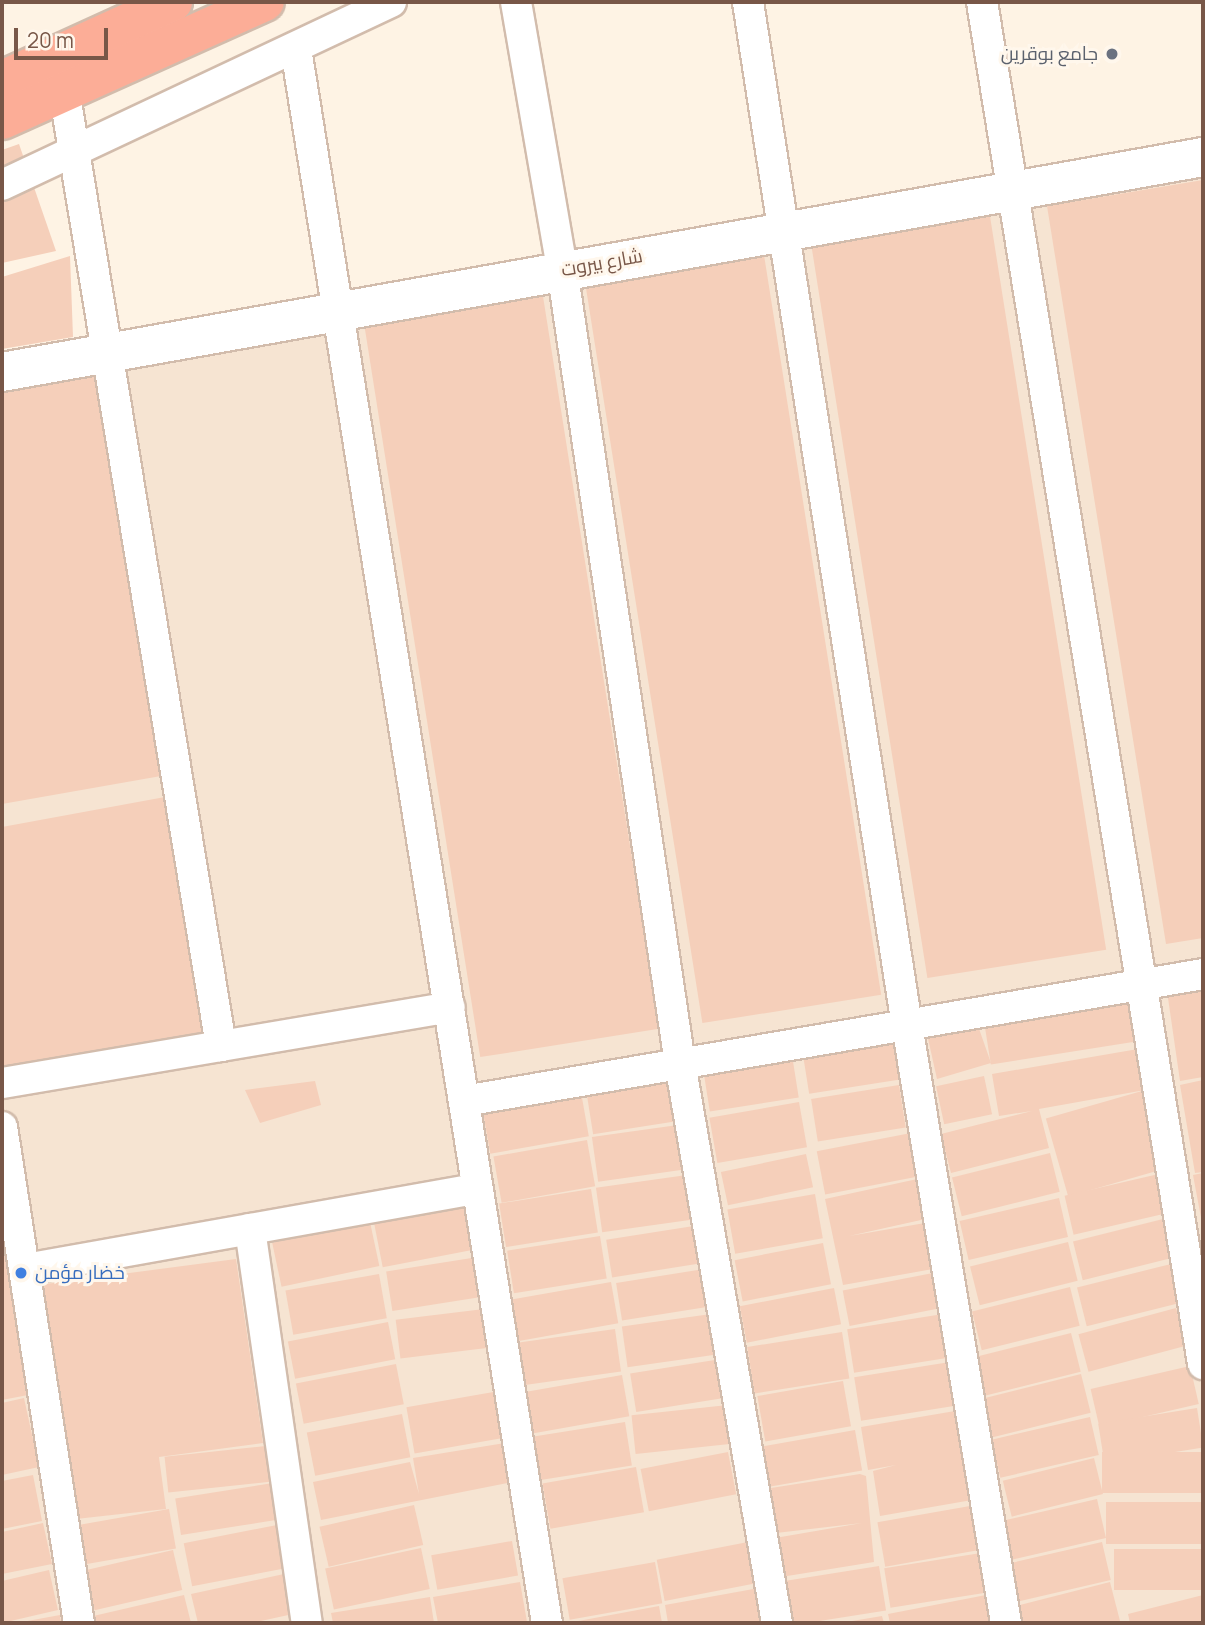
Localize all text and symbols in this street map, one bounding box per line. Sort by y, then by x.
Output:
scale bar [18,14,112,58]
text: 20 m [27,26,74,54]
place label: جامع بوقرين [1001,43,1098,65]
marker: جامع بوقرين [1104,46,1120,62]
street label: شارع بيروت [559,245,645,281]
place label: خضار مؤمن [35,1262,125,1284]
marker: خضار مؤمن [13,1265,29,1281]

